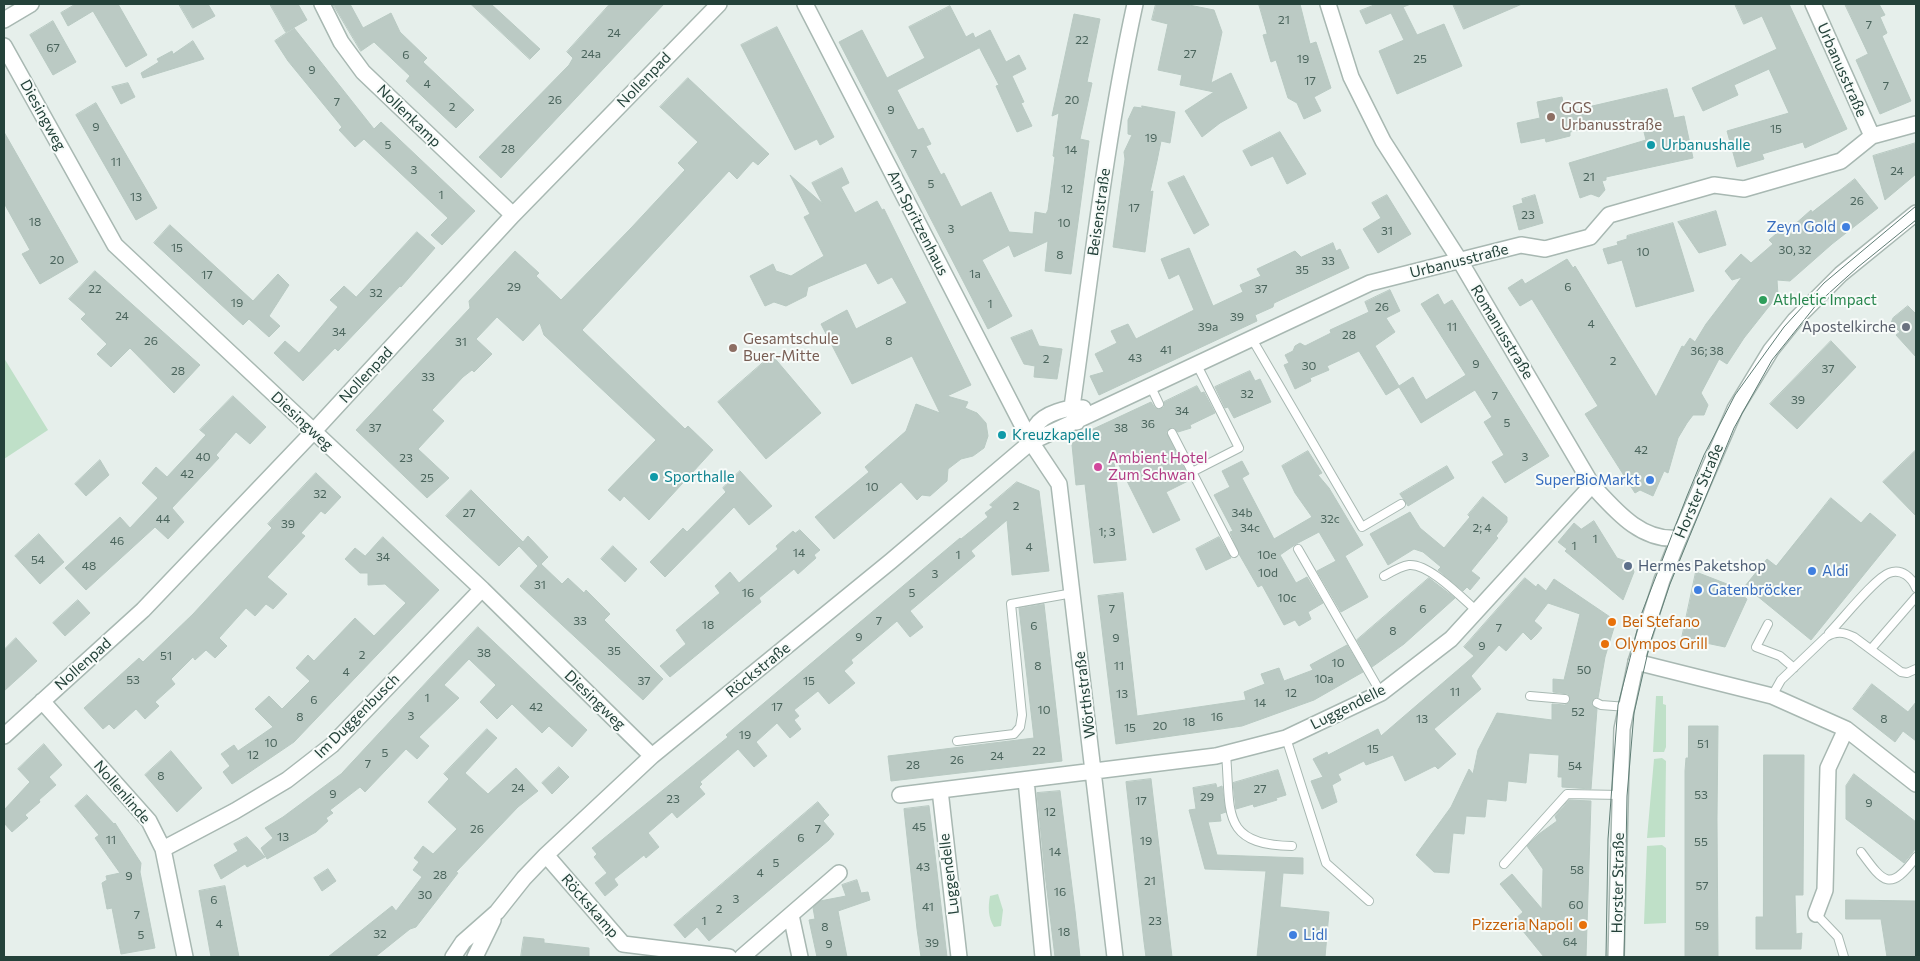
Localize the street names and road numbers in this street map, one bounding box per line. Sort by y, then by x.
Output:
street label: Urbanusstraße [1813,20,1871,120]
street label: Nollenpad [613,49,675,111]
street label: Diesingweg [16,77,70,153]
street label: Nollenkamp [373,81,445,151]
street label: Am Spritzenhaus [884,167,952,279]
street label: Beisenstraße [1084,167,1114,257]
street label: Urbanusstraße [1408,240,1510,282]
street label: Romanusstraße [1467,282,1537,382]
street label: Nollenpad [336,343,396,407]
street label: Diesingweg [267,388,337,454]
street label: Horster Straße [1671,441,1727,541]
street label: Nollenpad [51,634,115,694]
street label: Röckstraße [722,639,794,701]
street label: Wörthstraße [1071,650,1099,740]
street label: Diesingweg [561,666,629,734]
street label: Im Duggenbusch [311,670,403,762]
street label: Luggendelle [1308,680,1388,734]
street label: Nollenlinde [90,757,154,827]
street label: Luggendelle [935,832,963,916]
street label: Horster Straße [1608,832,1628,934]
street label: Röckskamp [557,870,623,942]

